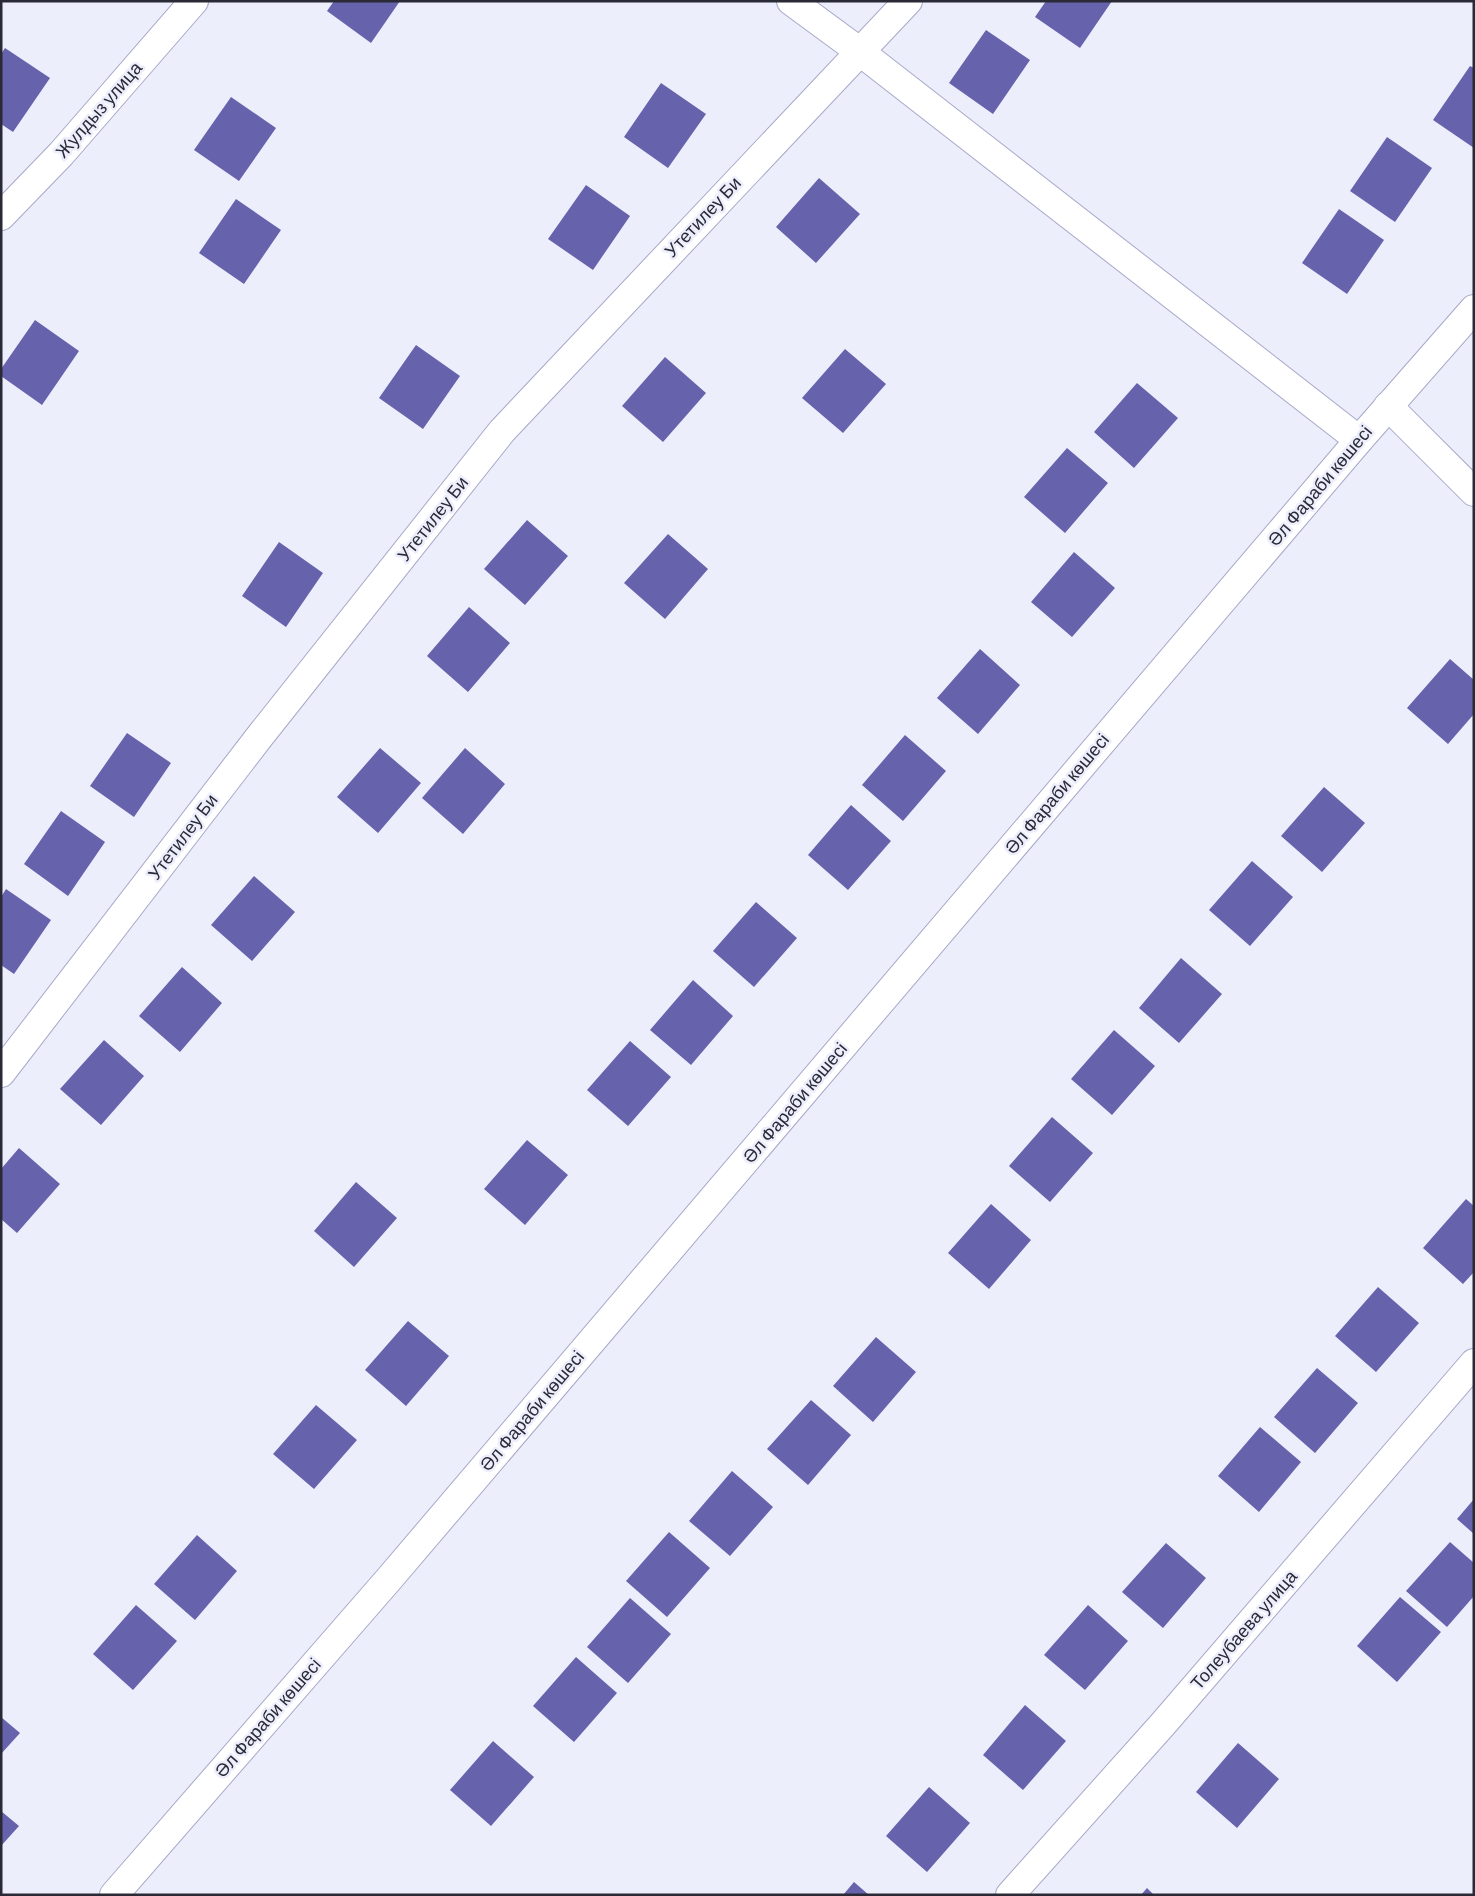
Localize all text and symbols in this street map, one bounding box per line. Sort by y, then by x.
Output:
street label: Жулдыз улица [50,56,147,162]
street label: Утетилеу Би [659,172,745,261]
street label: Әл Фараби көшесі [1262,421,1376,550]
street label: Утетилеу Би [392,471,472,565]
street label: Әл Фараби көшесі [999,729,1113,858]
street label: Утетилеу Би [143,789,222,884]
street label: Әл Фараби көшесі [737,1038,851,1167]
street label: Әл Фараби көшесі [474,1346,588,1475]
street label: Толеубаева улица [1185,1564,1302,1694]
street label: Әл Фараби көшесі [210,1653,325,1781]

